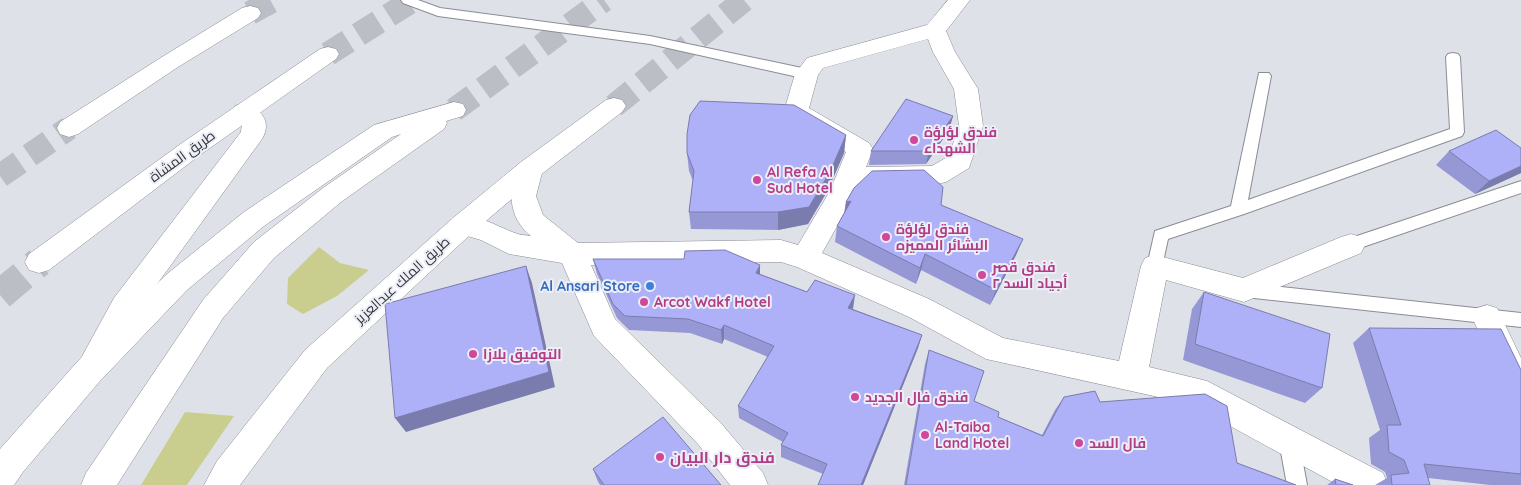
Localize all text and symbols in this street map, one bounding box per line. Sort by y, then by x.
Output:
place label: فندق لؤلؤة الشهداء [924,123,997,157]
street label: طريق المشاة [145,126,219,186]
marker: فندق لؤلؤة الشهداء [908,134,920,146]
place label: Al Refa Al Sud Hotel [767,163,833,197]
marker: Al Refa Al Sud Hotel [751,174,763,186]
place label: فندق لؤلؤة البشائر المميزه [896,220,988,254]
marker: فندق لؤلؤة البشائر المميزه [880,231,892,243]
street label: طريق الملك عبدالعزيز [350,232,453,328]
place label: فندق قصر أجياد السد ٢ [991,258,1067,292]
marker: فندق قصر أجياد السد ٢ [976,269,988,281]
place label: Al Ansari Store [540,277,640,295]
marker: Al Ansari Store [644,280,656,292]
place label: Arcot Wakf Hotel [654,293,771,311]
marker: Arcot Wakf Hotel [638,296,650,308]
place label: التوفيق بلازا [483,345,562,363]
marker: التوفيق بلازا [467,348,479,360]
place label: فندق فال الجديد [865,388,968,406]
marker: فندق فال الجديد [849,391,861,403]
place label: Al-Taiba Land Hotel [935,418,1009,452]
marker: Al-Taiba Land Hotel [919,429,931,441]
place label: فال السد [1089,434,1146,452]
marker: فال السد [1073,437,1085,449]
place label: فندق دار البيان [670,447,775,467]
marker: فندق دار البيان [654,451,666,463]

